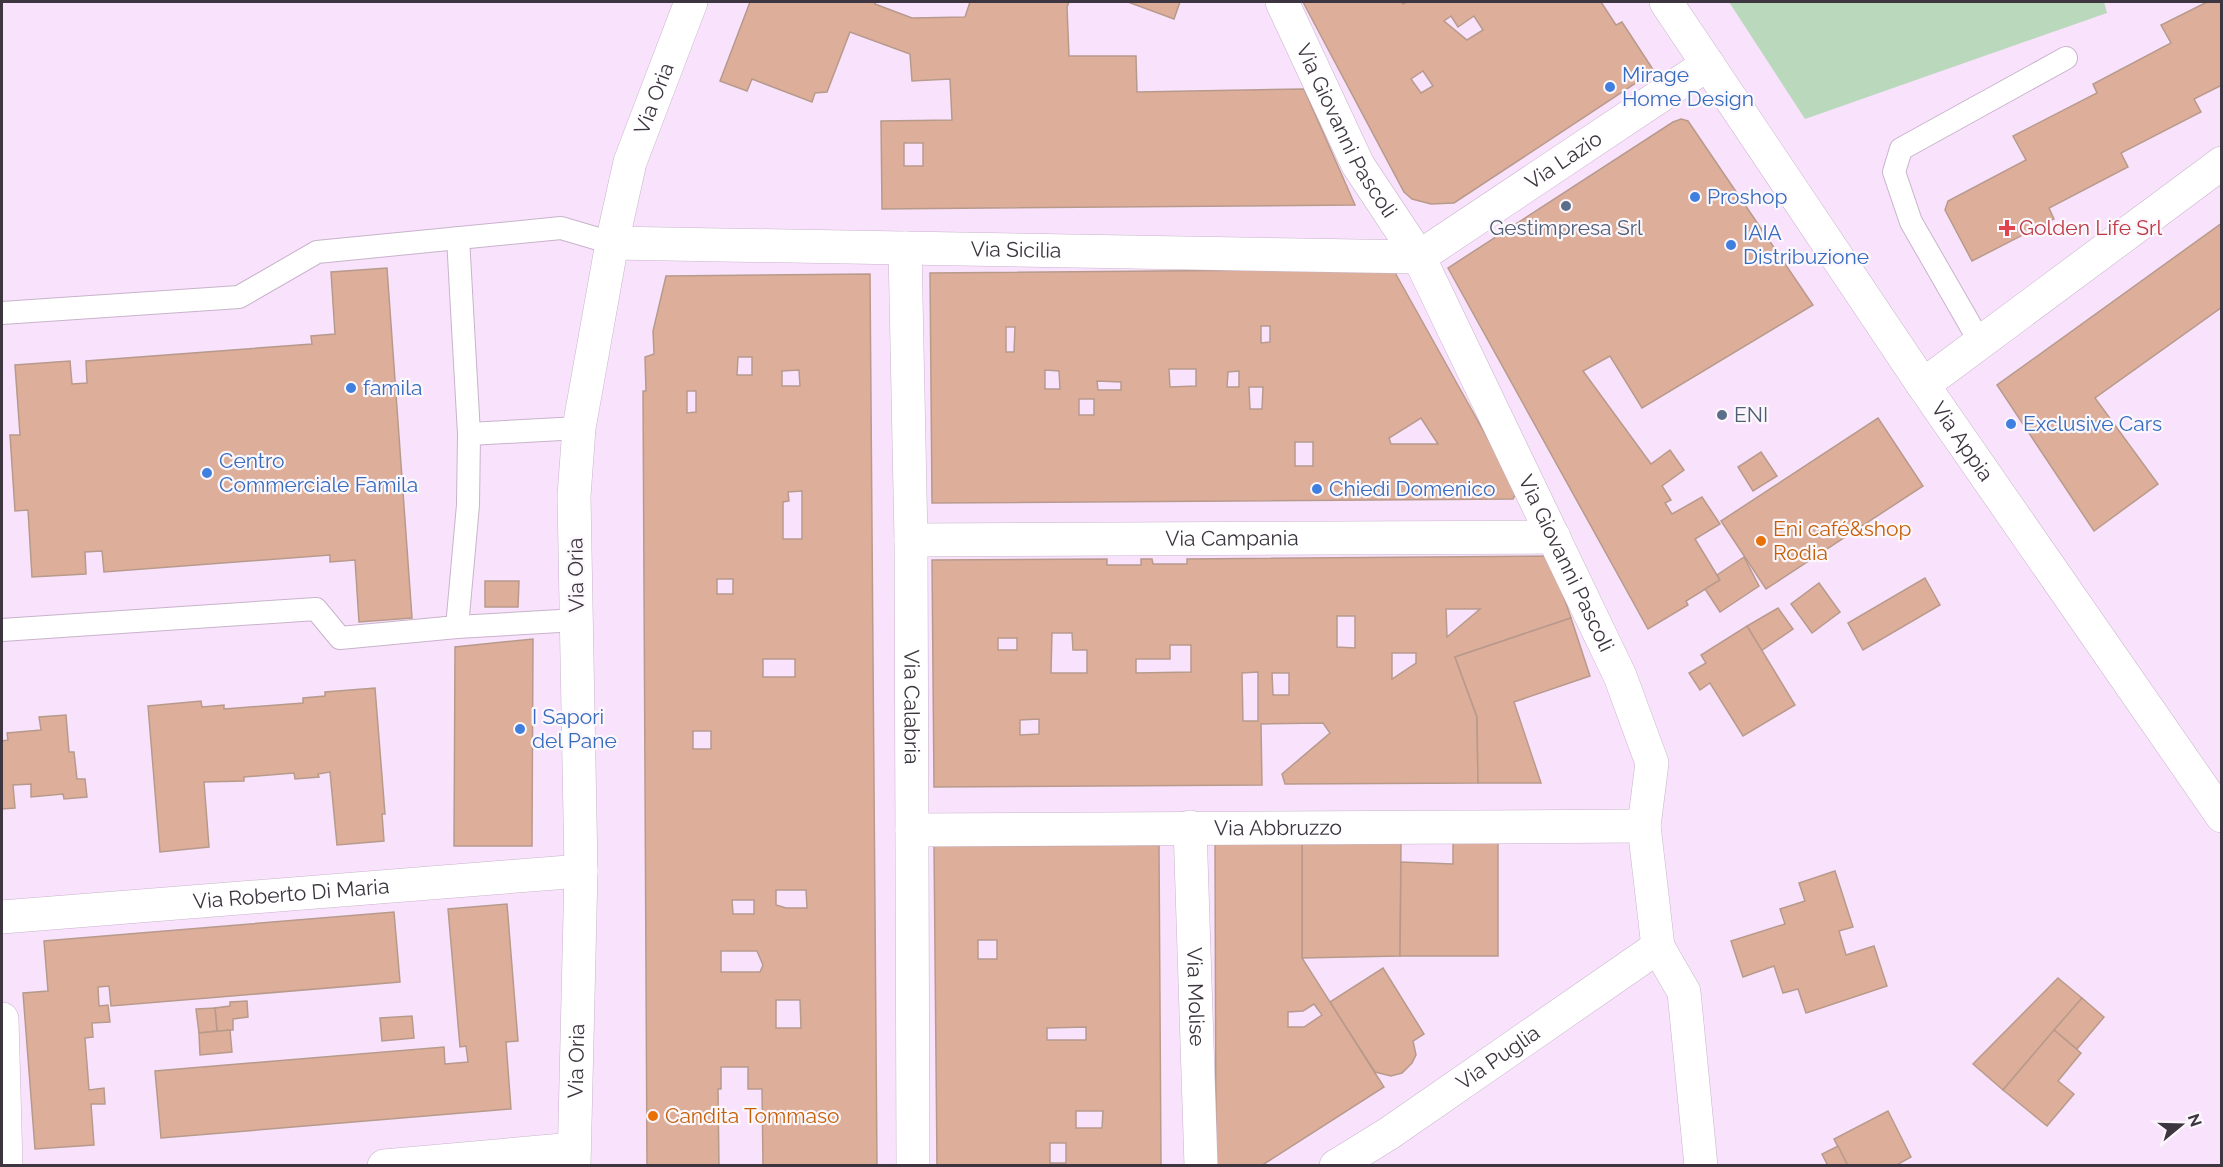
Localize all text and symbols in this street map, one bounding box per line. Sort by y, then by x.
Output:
street label: Via Giovanni Pascoli [1291,40,1402,222]
street label: Via Oria [629,59,679,138]
place label: Mirage Home Design [1622,62,1754,111]
marker: Mirage Home Design [1603,80,1617,94]
street label: Via Lazio [1520,126,1606,195]
place label: Proshop [1707,184,1787,209]
marker: Proshop [1688,190,1702,204]
marker: Gestimpresa Srl [1559,199,1573,213]
place label: Gestimpresa Srl [1489,215,1643,240]
place label: Golden Life Srl [2019,215,2162,240]
place label: IAIA Distribuzione [1743,220,1869,269]
marker: Golden Life Srl [2000,221,2014,235]
street label: Via Sicilia [970,236,1062,263]
marker: IAIA Distribuzione [1724,238,1738,252]
place label: famila [363,375,422,400]
marker: famila [344,381,358,395]
street label: Via Appia [1926,397,1999,486]
place label: ENI [1734,402,1768,427]
marker: ENI [1715,408,1729,422]
place label: Exclusive Cars [2023,411,2162,436]
marker: Exclusive Cars [2004,417,2018,431]
place label: Centro Commerciale Famila [219,448,418,497]
marker: Centro Commerciale Famila [200,466,214,480]
street label: Via Giovanni Pascoli [1513,471,1619,656]
place label: Chiedi Domenico [1329,476,1495,501]
marker: Chiedi Domenico [1310,482,1324,496]
place label: Eni café&shop Rodia [1773,516,1912,565]
street label: Via Campania [1165,525,1299,551]
marker: Eni café&shop Rodia [1754,534,1768,548]
street label: Via Oria [562,537,589,613]
street label: Via Calabria [899,649,925,765]
place label: I Sapori del Pane [532,704,617,753]
marker: I Sapori del Pane [513,722,527,736]
street label: Via Abbruzzo [1214,815,1342,840]
street label: Via Roberto Di Maria [192,873,390,914]
street label: Via Molise [1182,947,1210,1047]
street label: Via Puglia [1451,1020,1544,1095]
street label: Via Oria [563,1023,589,1099]
north arrow [2151,1095,2211,1155]
place label: Candita Tommaso [665,1103,840,1128]
marker: Candita Tommaso [646,1109,660,1123]
text: N [2184,1111,2206,1129]

